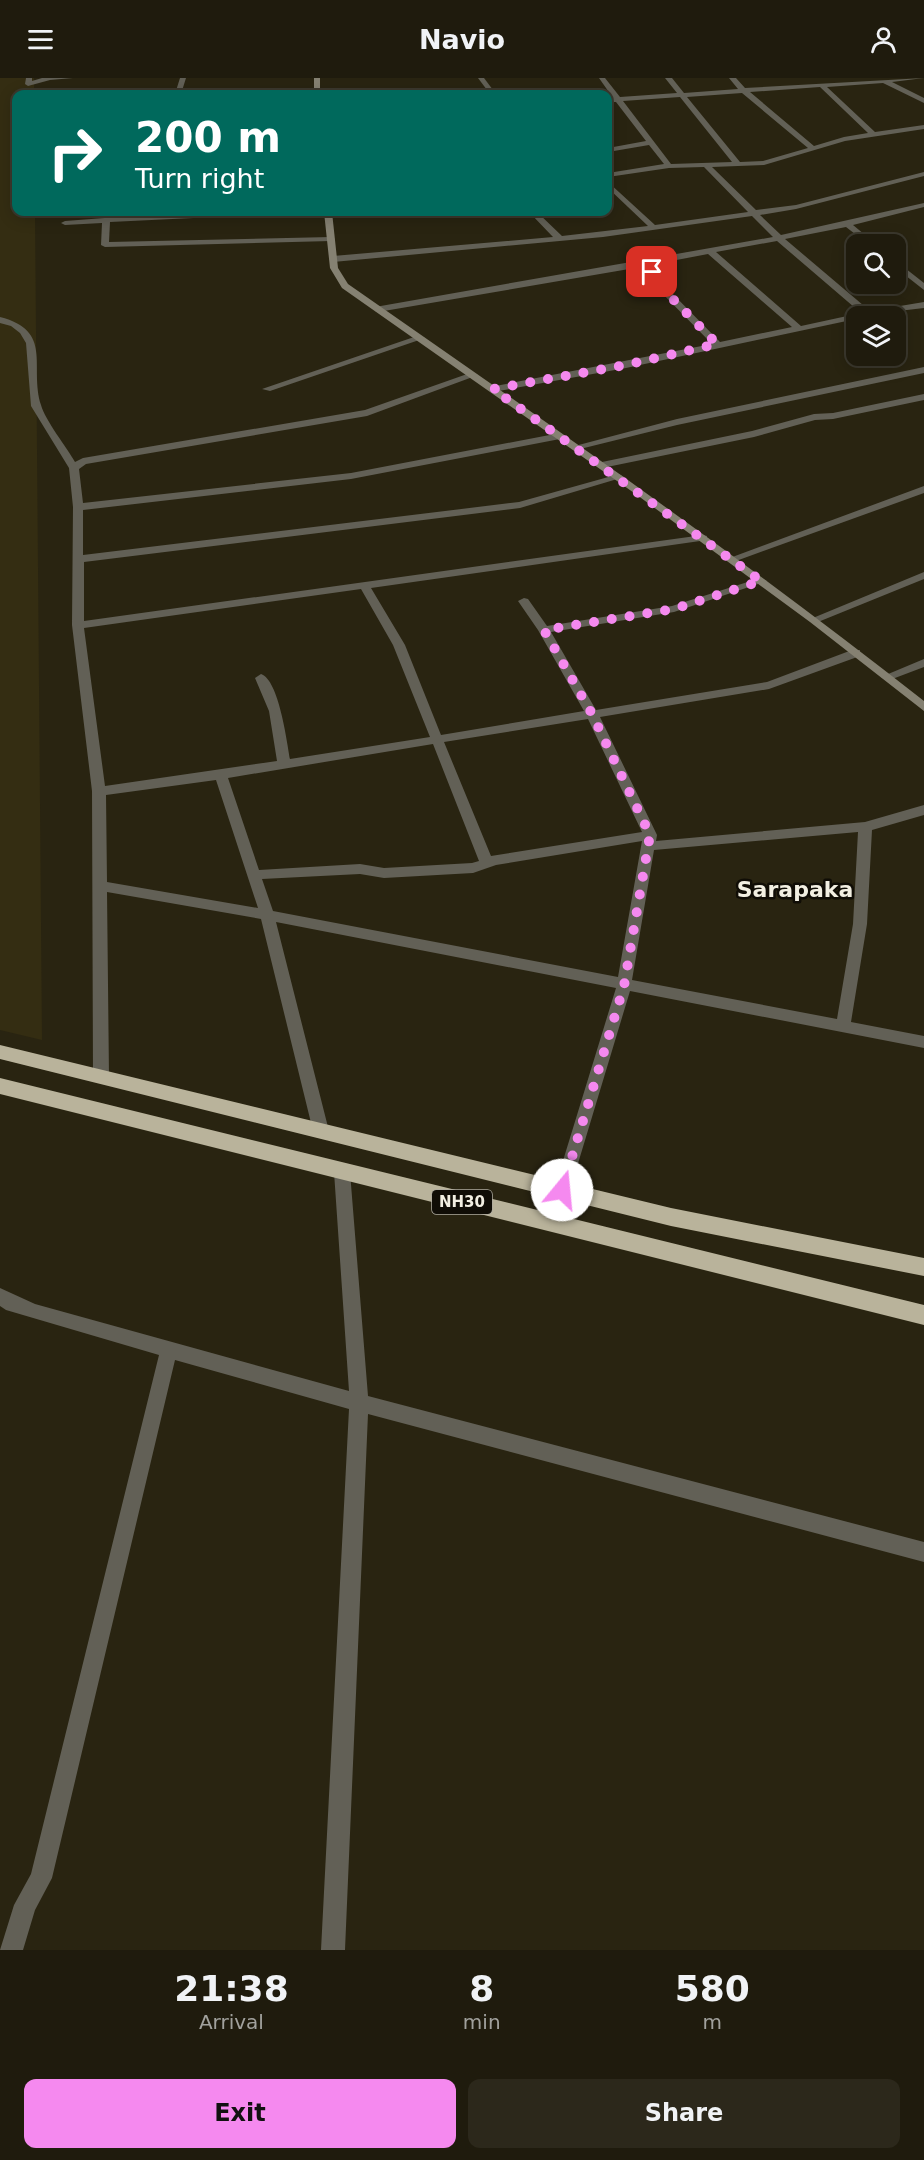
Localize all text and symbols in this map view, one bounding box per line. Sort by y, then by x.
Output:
icon: menu [24,23,57,56]
icon: person [867,23,900,56]
text: Navio [419,24,505,55]
text: 200 m [135,113,281,162]
icon: right [36,114,114,192]
text: Turn right [135,163,264,194]
map controls [846,234,906,366]
button: search [846,234,906,294]
pin [626,246,677,297]
icon: arrive [635,255,668,288]
button: layers [846,306,906,366]
district label: Sarapaka [737,877,853,902]
position arrow [530,1158,594,1222]
road number: NH30 [432,1190,492,1214]
text: 21:38 [174,1968,289,2009]
text: 8 [469,1968,494,2009]
text: 580 [675,1968,750,2009]
text: Arrival [199,2010,264,2034]
text: min [463,2010,501,2034]
text: m [703,2010,722,2034]
button: Exit [24,2079,456,2148]
button: Share [468,2079,900,2148]

